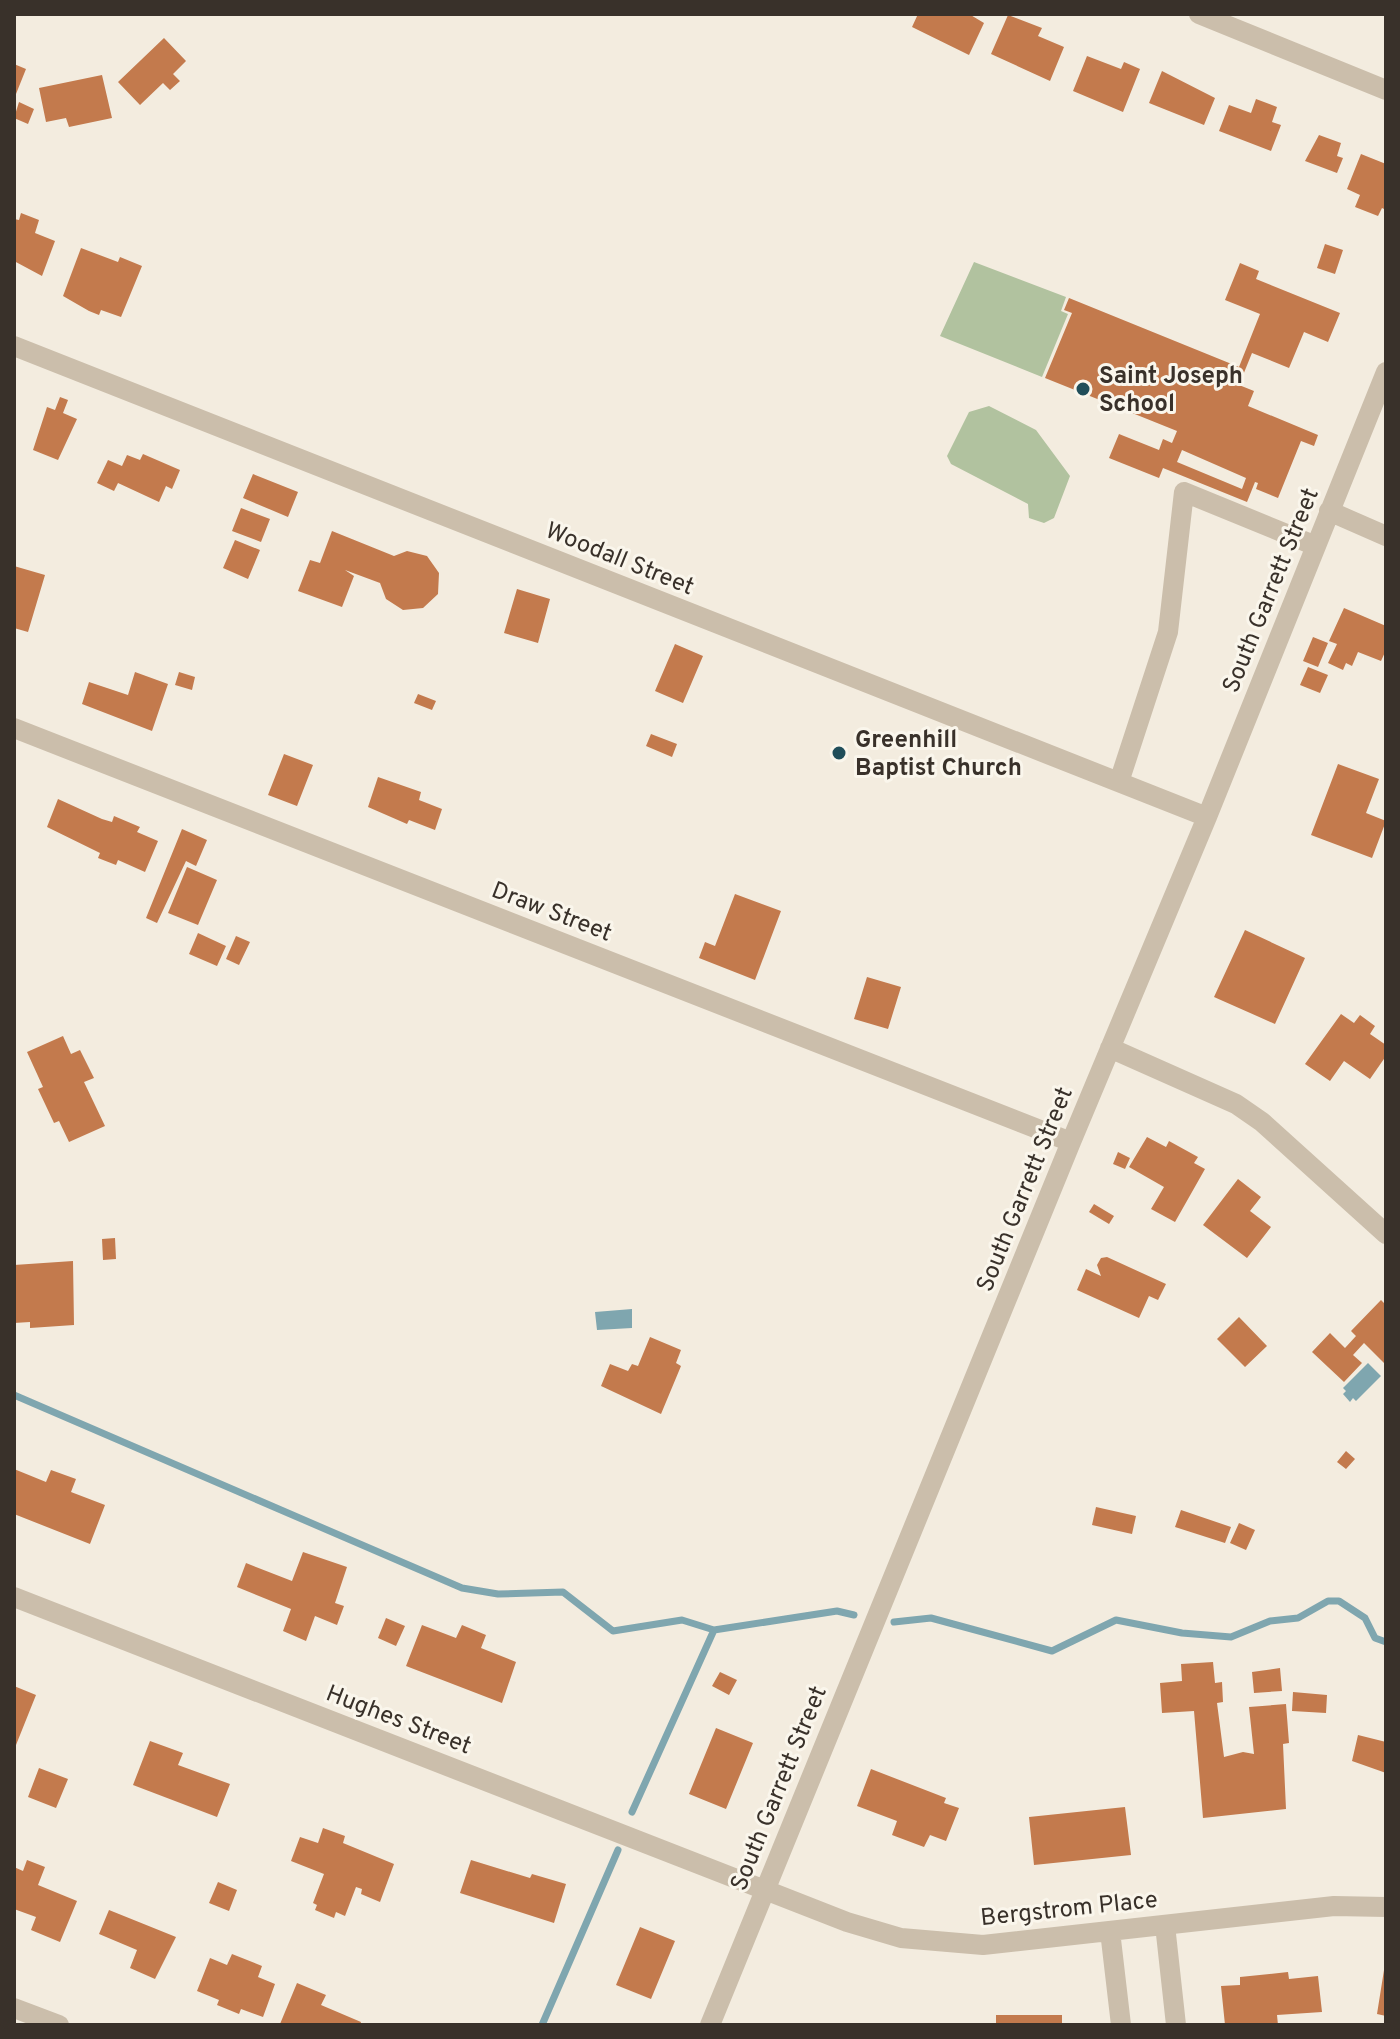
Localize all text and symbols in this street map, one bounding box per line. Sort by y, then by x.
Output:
place label: Saint Joseph School [1099,362,1243,420]
marker: Saint Joseph School [1074,380,1092,398]
street label: South Garrett Street [1217,484,1327,698]
street label: Woodall Street [541,516,698,603]
place label: Greenhill Baptist Church [855,726,1022,784]
marker: Greenhill Baptist Church [830,744,848,762]
street label: Draw Street [487,876,616,950]
street label: South Garrett Street [971,1083,1081,1297]
street label: Hughes Street [321,1679,475,1762]
street label: South Garrett Street [725,1682,835,1896]
street label: Bergstrom Place [979,1886,1159,1934]

